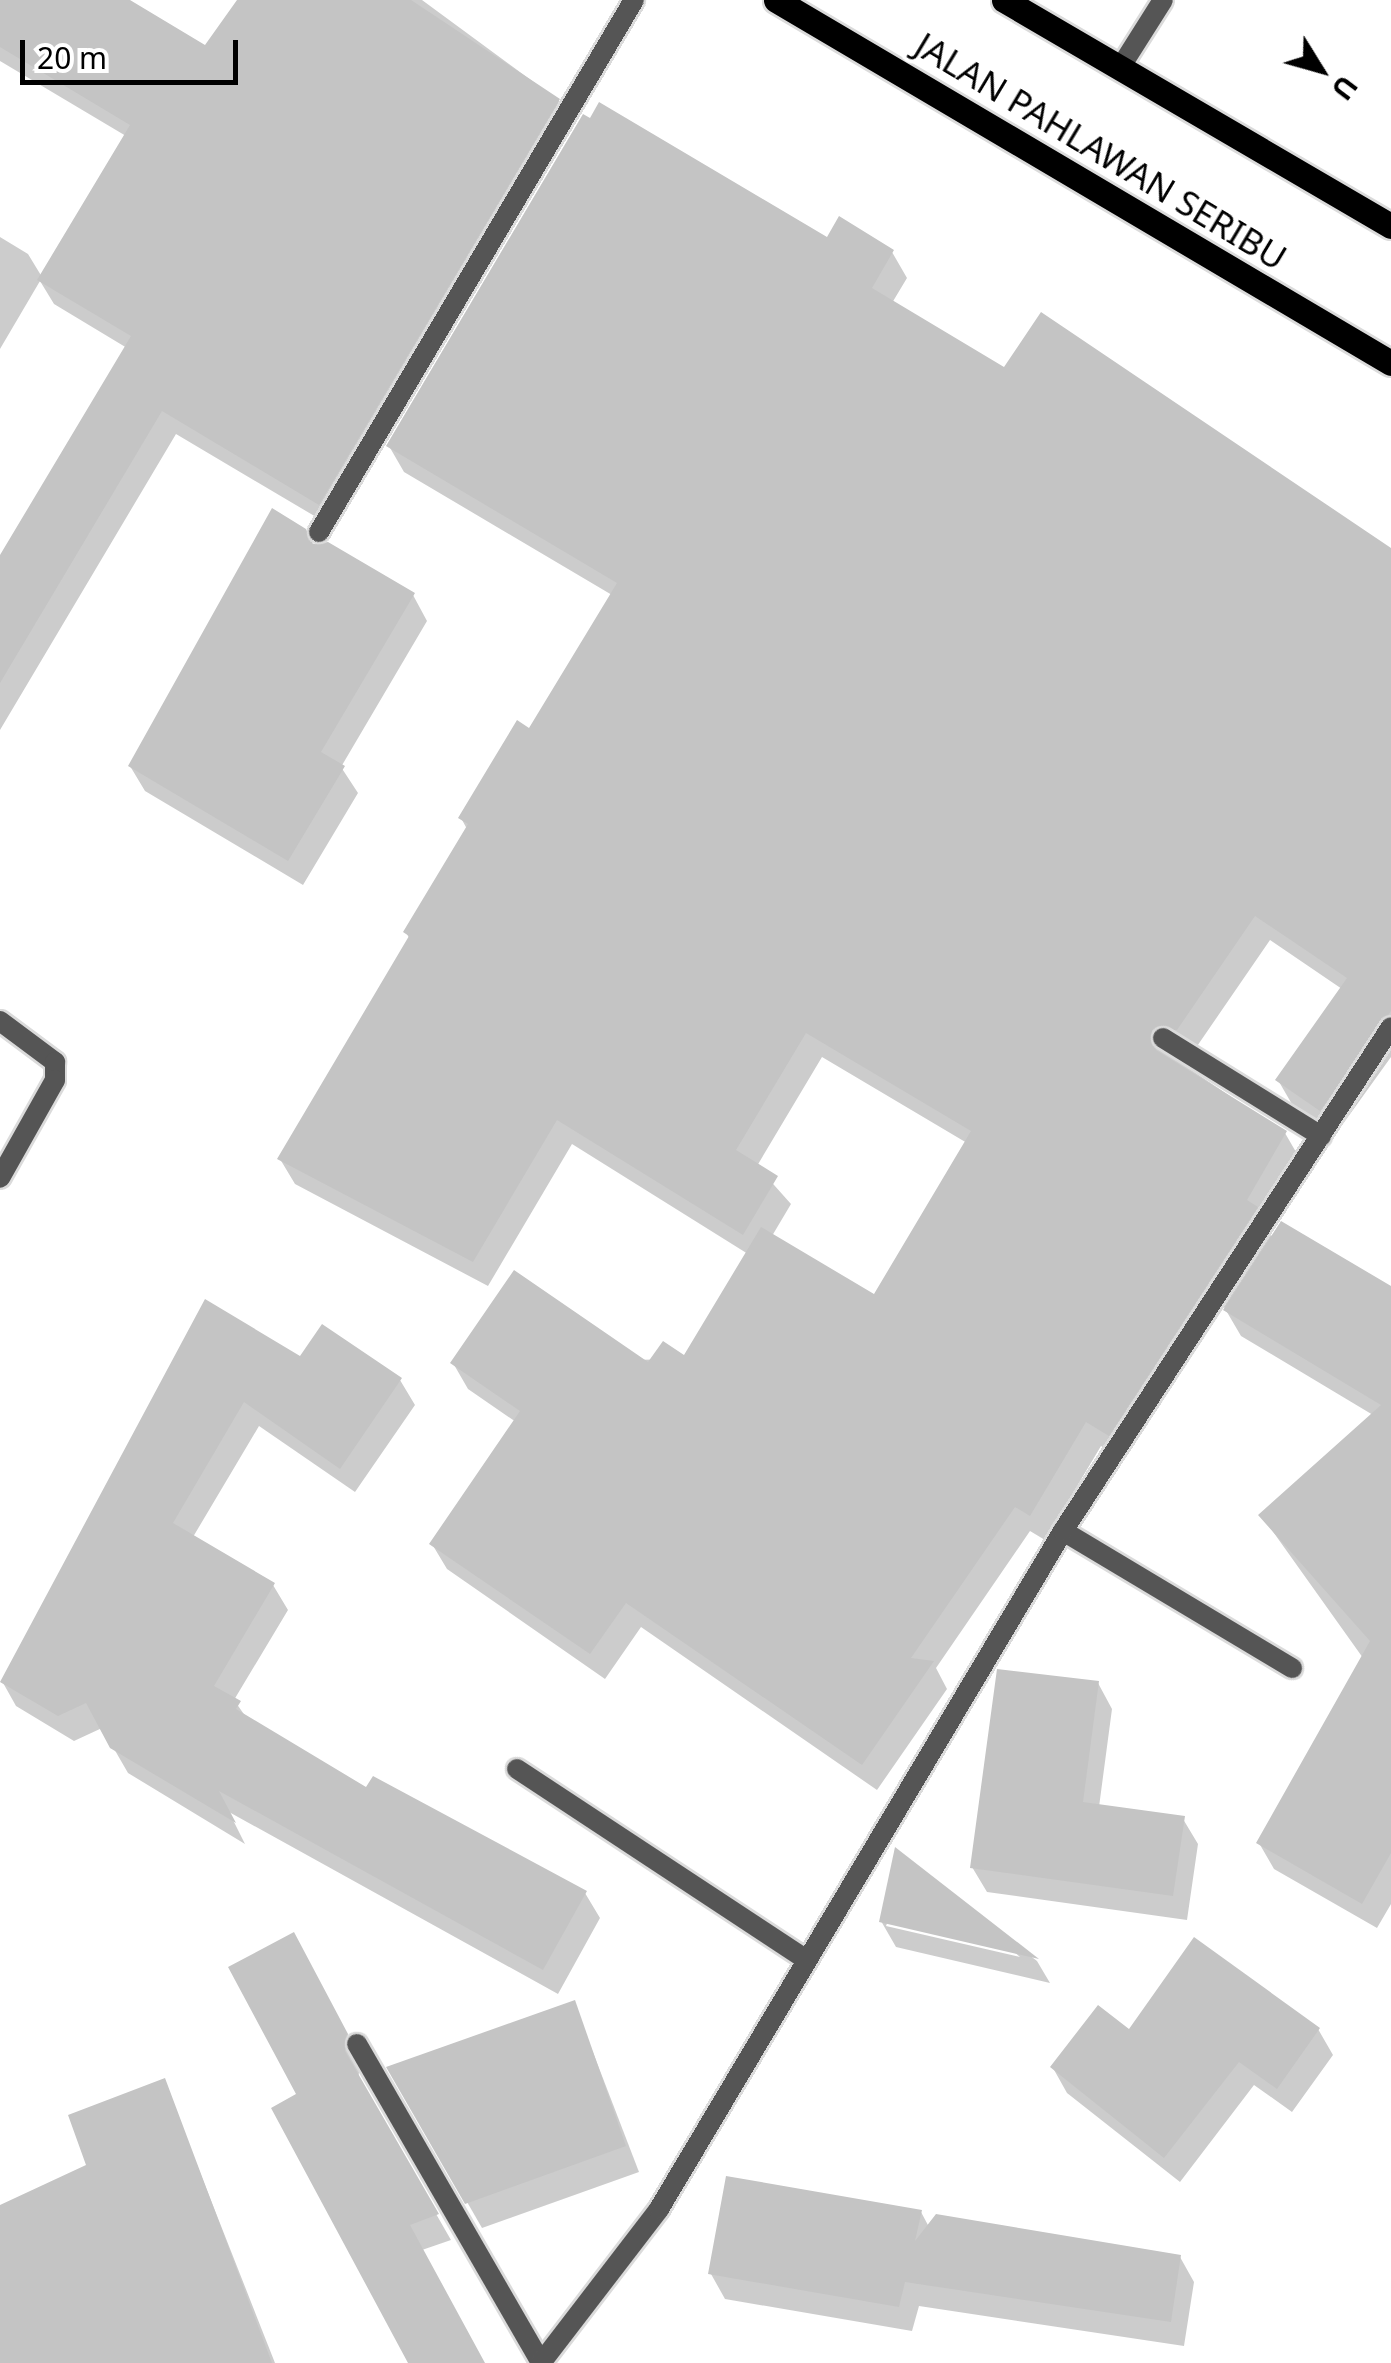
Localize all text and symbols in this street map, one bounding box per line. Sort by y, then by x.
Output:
scale bar [25,20,242,82]
north arrow [1271,20,1371,120]
street label: JALAN PAHLAWAN SERIBU [908,23,1294,279]
text: 20 m [37,37,107,78]
text: U [1323,68,1367,108]

